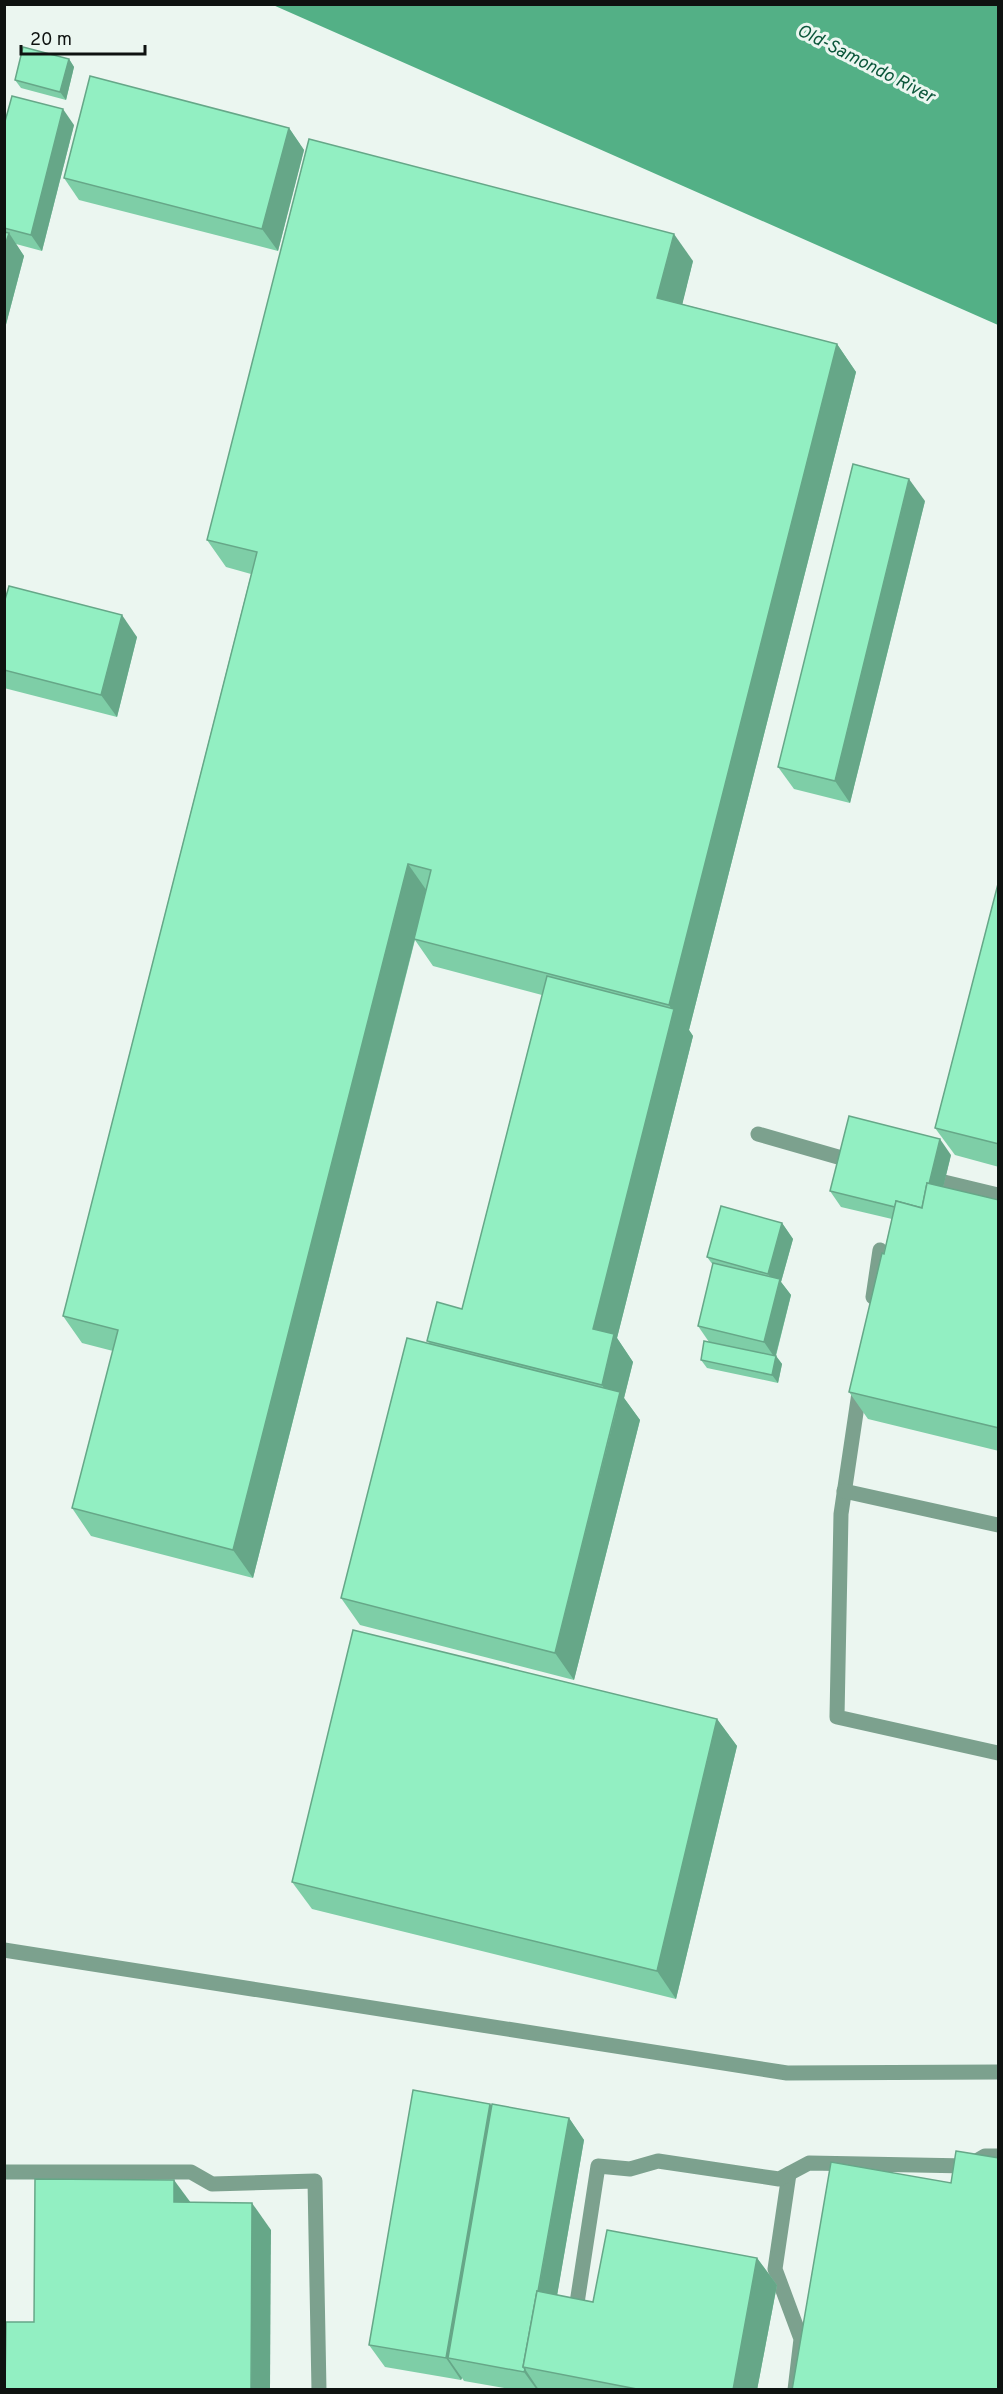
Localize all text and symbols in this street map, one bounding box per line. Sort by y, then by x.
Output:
scale bar [21,18,146,56]
water label: Old-Samondo River [793,20,940,110]
text: 20 m [30,29,72,52]

